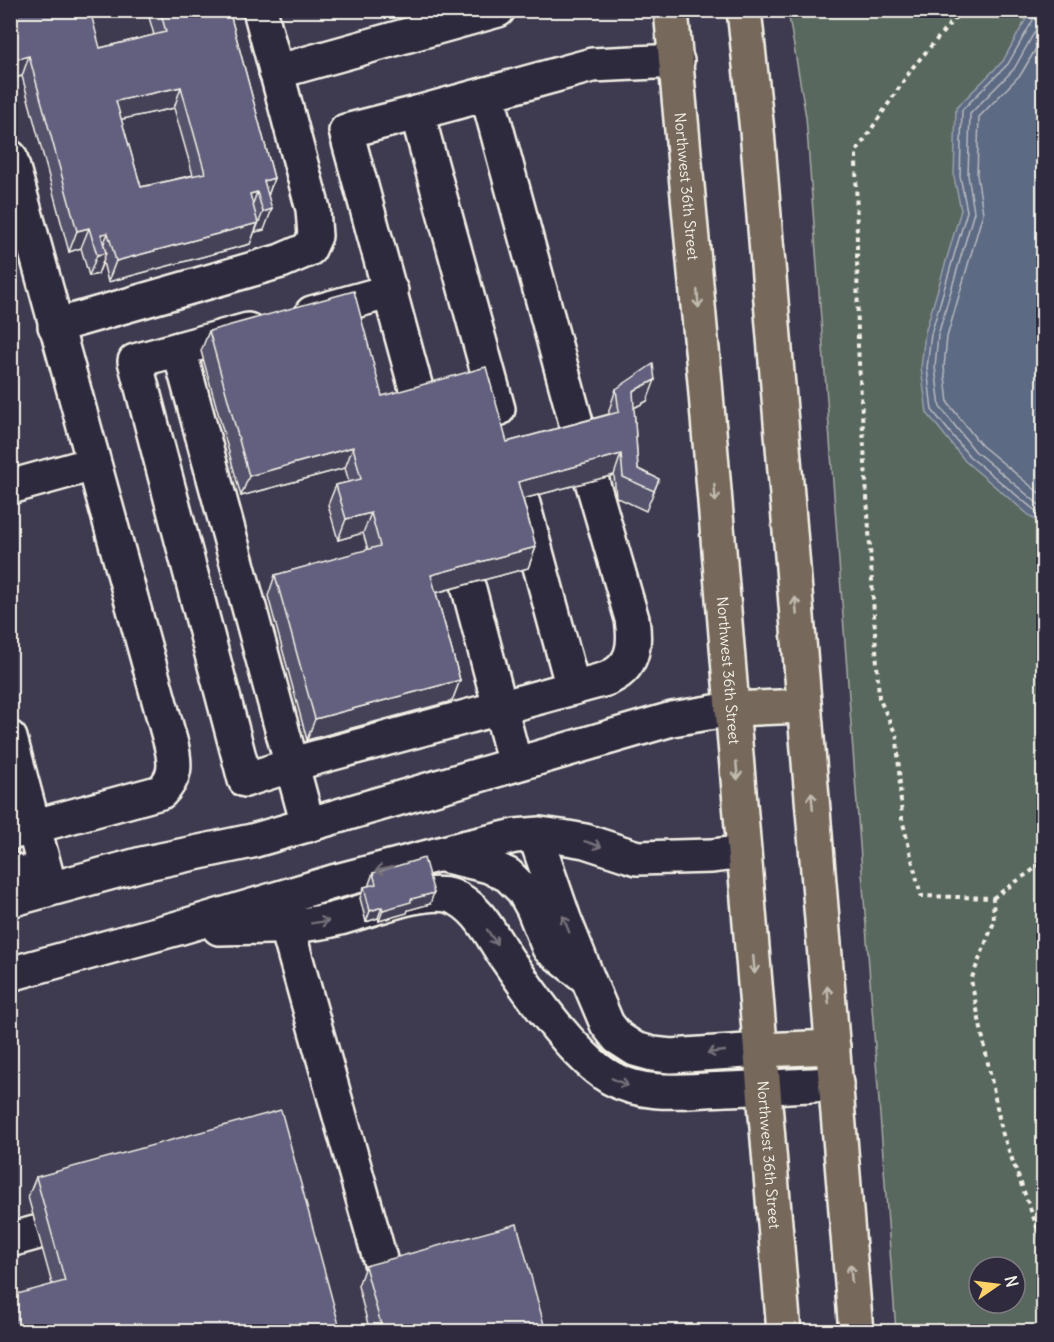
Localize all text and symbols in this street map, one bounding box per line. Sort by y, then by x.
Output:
street label: Northwest 36th Street [671,112,703,261]
one-way arrow [693,288,704,308]
one-way arrow [709,483,720,503]
street label: Northwest 36th Street [713,596,745,745]
one-way arrow [791,597,802,617]
one-way arrow [732,761,743,781]
one-way arrow [806,791,817,811]
one-way arrow [583,839,602,850]
one-way arrow [374,864,393,875]
one-way arrow [310,916,329,927]
one-way arrow [560,916,571,934]
one-way arrow [487,928,499,945]
one-way arrow [749,955,760,975]
one-way arrow [823,986,834,1006]
one-way arrow [707,1047,727,1058]
one-way arrow [610,1077,628,1088]
street label: Northwest 36th Street [754,1080,785,1229]
north arrow [967,1255,1027,1315]
one-way arrow [846,1264,857,1284]
text: N [1001,1274,1023,1289]

